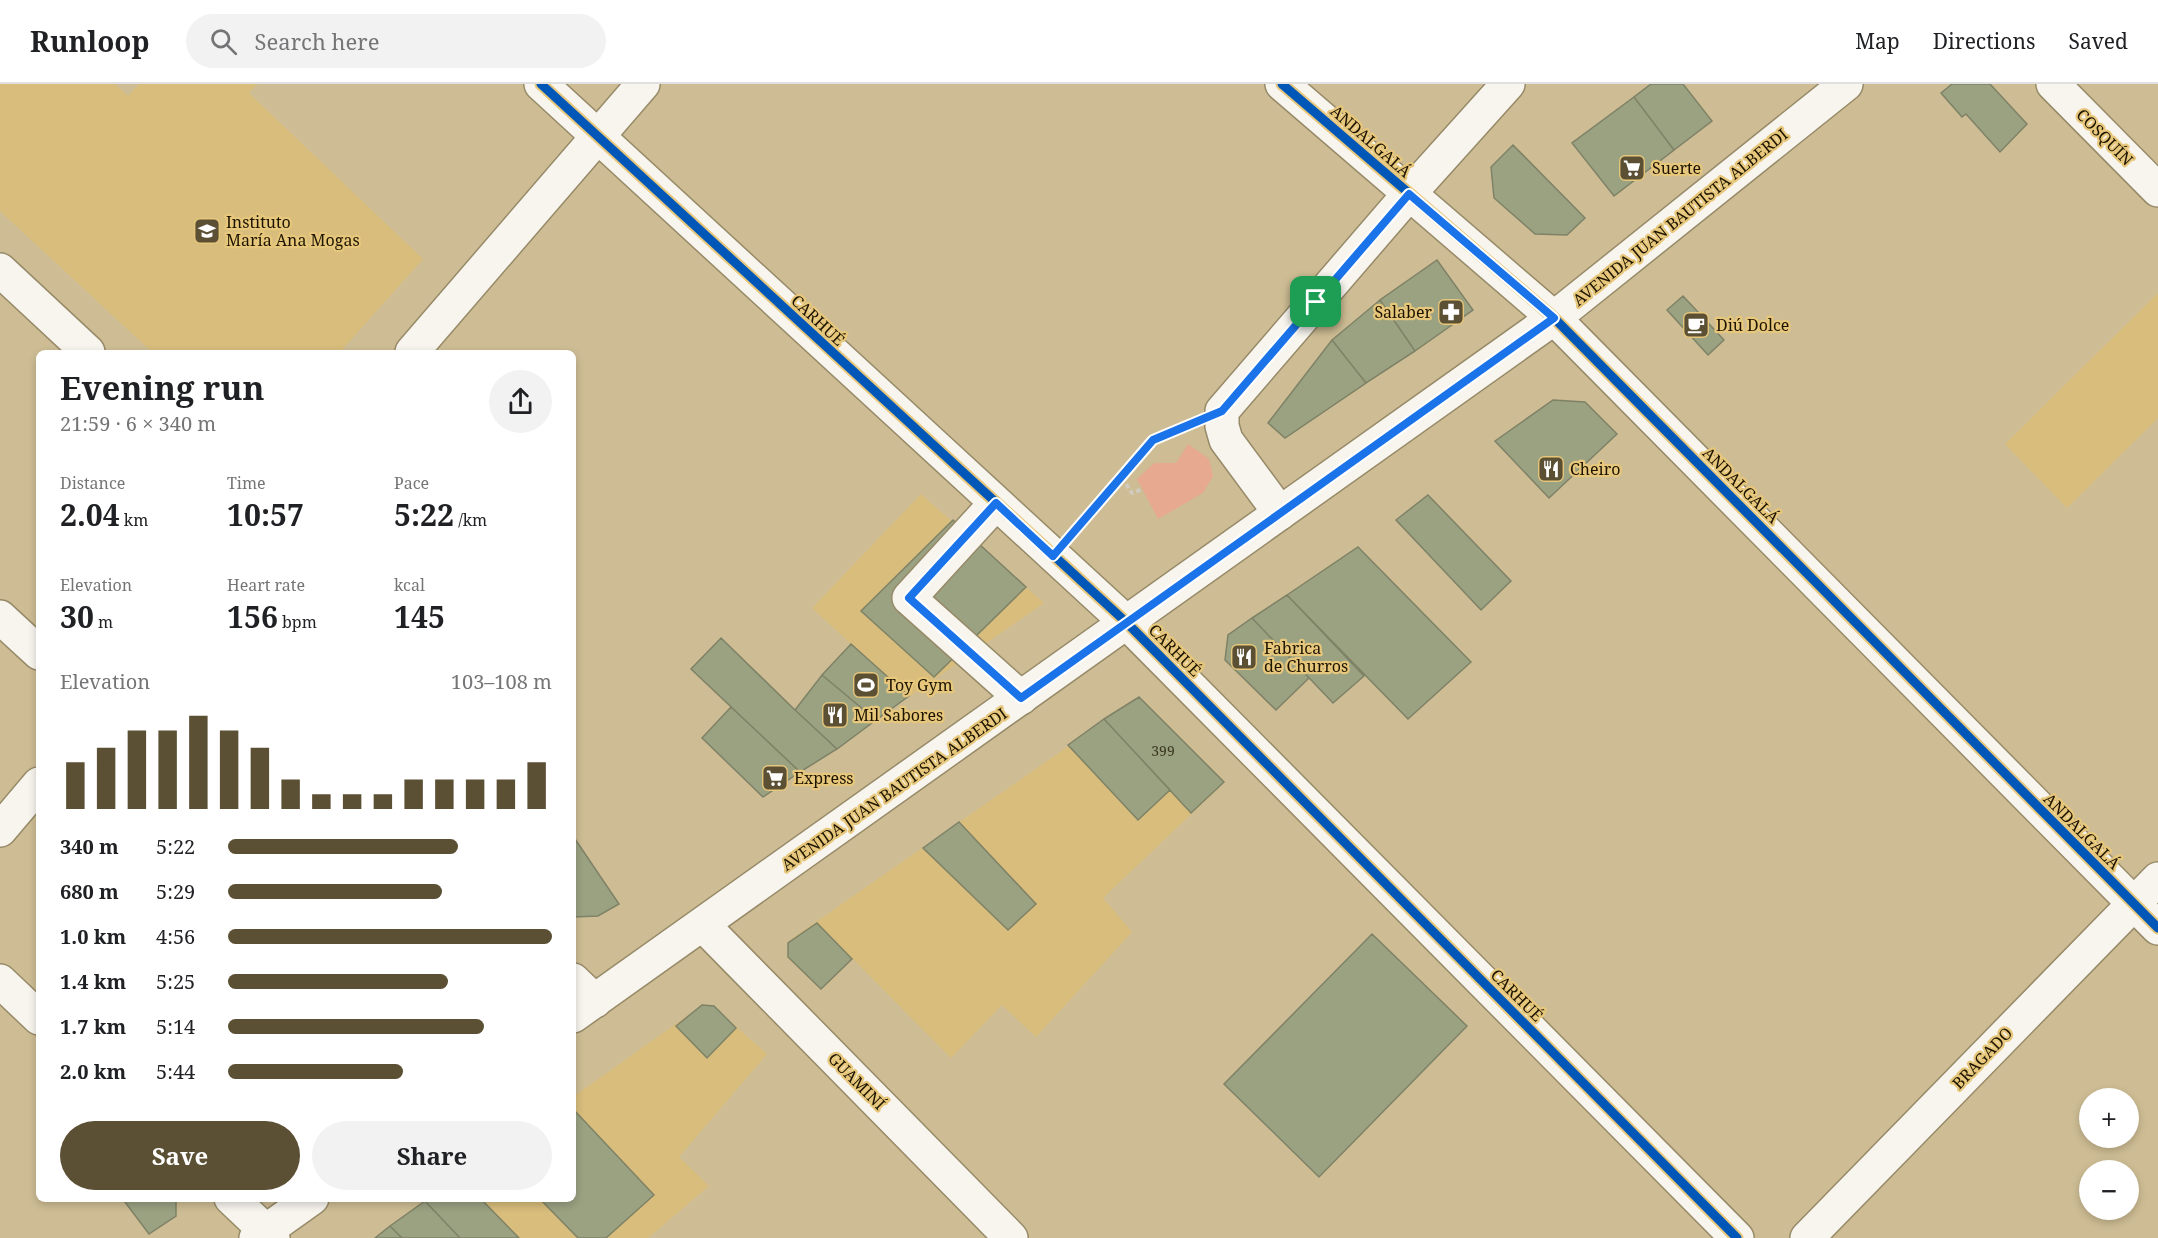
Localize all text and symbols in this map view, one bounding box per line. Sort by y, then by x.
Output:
search box [186,14,606,68]
text: Runloop [30,22,150,60]
icon: search [207,25,240,58]
text: Search here [255,26,379,56]
text: Map [1855,27,1900,55]
text: Directions [1933,27,2035,55]
text: Saved [2068,27,2128,55]
street label: ANDALGALÁ [1326,100,1416,183]
street label: COSQUÍN [2072,104,2138,170]
street label: AVENIDA JUAN BAUTISTA ALBERDI [1568,123,1792,311]
supermarket icon: Suerte [1617,153,1647,183]
place label: Suerte [1652,157,1701,179]
place label: Instituto María Ana Mogas [226,211,360,251]
school or university icon: Instituto María Ana Mogas [192,216,222,246]
pin [1290,276,1341,327]
icon: arrive [1299,285,1332,318]
street label: CARHUÉ [786,290,850,350]
pharmacy icon: Salaber [1436,297,1466,327]
place label: Salaber [1374,301,1432,323]
cafe icon: Diú Dolce [1681,310,1711,340]
place label: Diú Dolce [1716,314,1789,336]
text: Evening run [60,365,264,410]
button: share [489,370,552,433]
text: 21:59 · 6 × 340 m [60,410,216,437]
street label: ANDALGALÁ [1698,442,1785,529]
restaurant icon: Cheiro [1536,454,1566,484]
place label: Cheiro [1570,458,1620,480]
text: Distance [60,472,125,494]
text: Time [227,472,266,494]
text: Pace [394,472,429,494]
text: 2.04 [60,494,120,535]
text: 10:57 [227,494,304,535]
text: 5:22 [394,494,454,535]
text: km [120,509,148,531]
text: /km [454,509,487,531]
text: Elevation [60,574,132,596]
text: Heart rate [227,574,305,596]
text: kcal [394,574,425,596]
text: 30 [60,596,94,637]
text: 156 [227,596,278,637]
text: 145 [394,596,445,637]
text: m [94,611,113,633]
text: bpm [278,611,317,633]
street label: CARHUÉ [1144,619,1206,681]
place label: Fabrica de Churros [1264,637,1348,677]
restaurant icon: Fabrica de Churros [1229,642,1259,672]
text: Elevation [60,668,150,695]
text: 103–108 m [451,668,552,695]
sports icon: Toy Gym [851,670,881,700]
place label: Toy Gym [886,674,953,696]
restaurant icon: Mil Sabores [820,700,850,730]
street label: AVENIDA JUAN BAUTISTA ALBERDI [777,702,1011,876]
place label: Mil Sabores [854,704,943,726]
house number: 399 [1151,741,1175,760]
supermarket icon: Express [760,763,790,793]
place label: Express [794,767,854,789]
street label: ANDALGALÁ [2039,788,2126,875]
text: 340 m [60,833,119,860]
text: 5:22 [156,833,195,860]
text: 680 m [60,878,119,905]
text: 5:29 [156,878,195,905]
text: 1.0 km [60,923,126,950]
text: 4:56 [156,923,195,950]
street label: CARHUÉ [1486,964,1548,1026]
text: 1.4 km [60,968,126,995]
text: 5:25 [156,968,195,995]
text: 1.7 km [60,1013,126,1040]
text: 5:14 [156,1013,195,1040]
street label: BRAGADO [1947,1022,2017,1094]
street label: GUAMINÍ [823,1047,891,1115]
text: 2.0 km [60,1058,126,1085]
text: 5:44 [156,1058,195,1085]
map controls [2079,1088,2139,1220]
button: + [2079,1088,2139,1148]
button: Save [60,1121,300,1190]
button: Share [312,1121,552,1190]
button: − [2079,1160,2139,1220]

